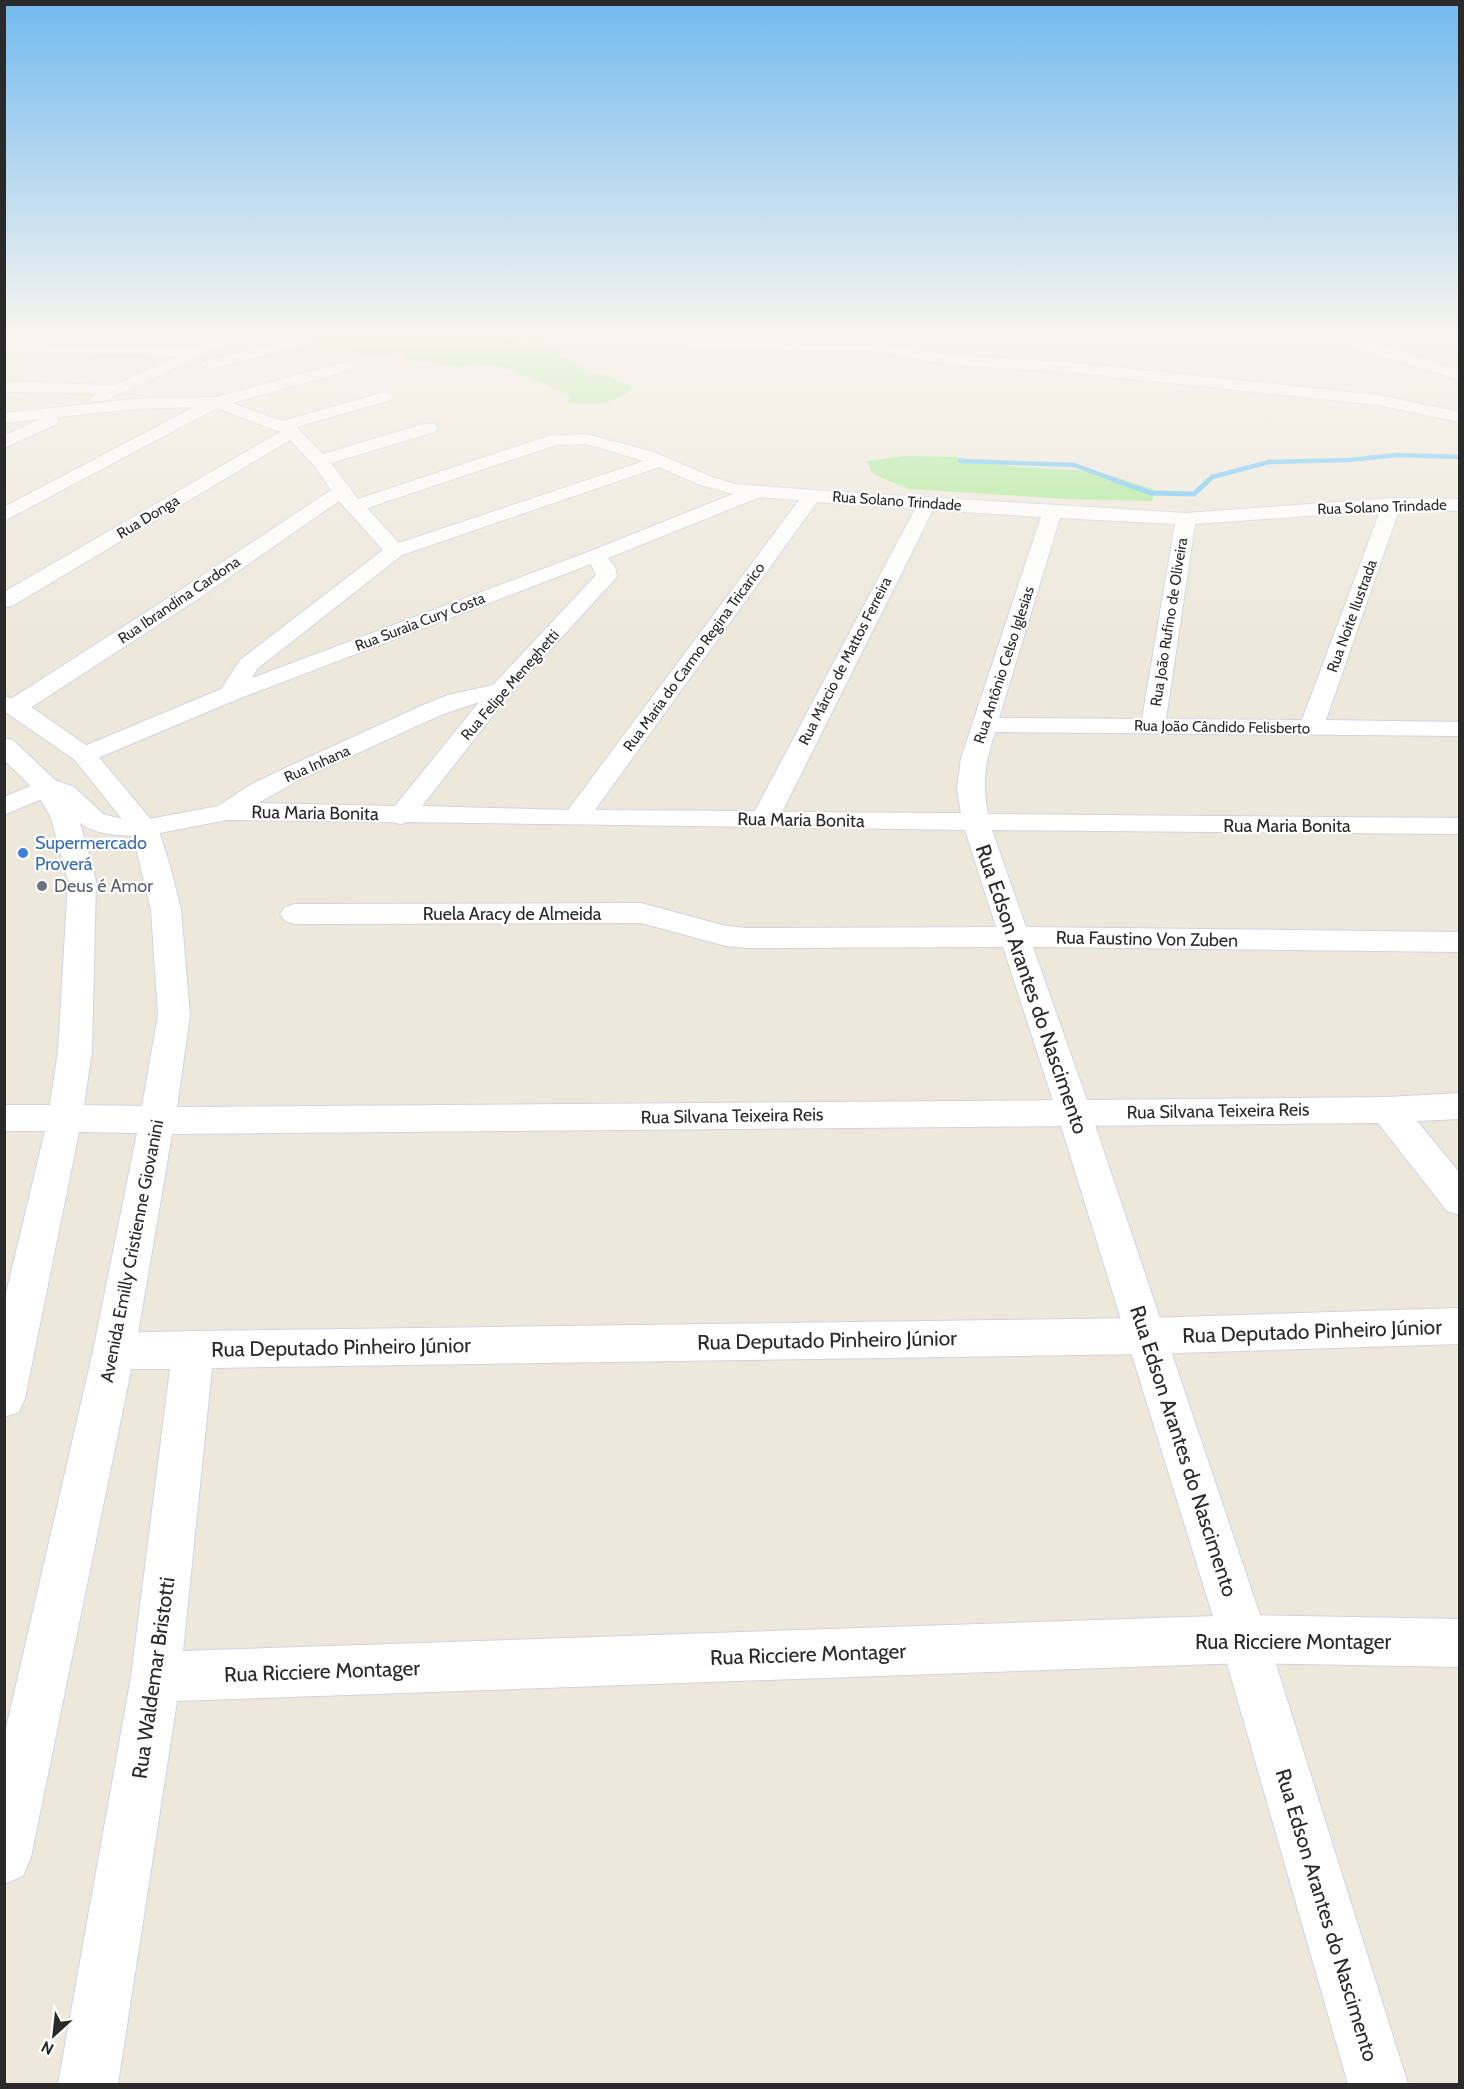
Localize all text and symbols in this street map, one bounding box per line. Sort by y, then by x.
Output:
street label: Rua Solano Trindade [832,488,963,515]
street label: Rua Donga [114,491,183,543]
street label: Rua Solano Trindade [1317,496,1447,518]
street label: Rua João Rufino de Oliveira [1147,536,1191,708]
street label: Rua Ibrandina Cardona [115,552,244,647]
street label: Rua Noite Ilustrada [1323,556,1381,675]
street label: Rua Maria do Carmo Regina Tricarico [619,559,769,755]
street label: Rua Márcio de Mattos Ferreira [795,573,896,748]
street label: Rua Antônio Celso Iglesias [970,584,1038,746]
street label: Rua Suraia Cury Costa [352,589,488,655]
street label: Rua Felipe Meneghetti [457,626,563,744]
street label: Rua João Cândido Felisberto [1134,716,1310,738]
street label: Rua Inhana [281,741,353,787]
street label: Rua Maria Bonita [251,801,379,825]
street label: Rua Maria Bonita [737,808,865,832]
street label: Rua Maria Bonita [1223,815,1351,837]
place label: Supermercado Proverá [35,832,147,875]
street label: Rua Edson Arantes do Nascimento [971,841,1093,1137]
marker: Supermercado Proverá [16,846,30,860]
place label: Deus é Amor [54,875,153,897]
marker: Deus é Amor [35,879,49,893]
street label: Ruela Aracy de Almeida [423,903,602,925]
street label: Rua Faustino Von Zuben [1056,926,1238,952]
street label: Rua Silvana Teixeira Reis [1126,1098,1310,1124]
street label: Rua Silvana Teixeira Reis [640,1103,824,1129]
street label: Avenida Emilly Cristienne Giovanini [96,1118,168,1384]
street label: Rua Edson Arantes do Nascimento [1125,1302,1243,1600]
street label: Rua Deputado Pinheiro Júnior [1182,1314,1443,1348]
street label: Rua Deputado Pinheiro Júnior [697,1325,957,1355]
street label: Rua Deputado Pinheiro Júnior [211,1332,471,1362]
street label: Rua Waldemar Bristotti [126,1575,180,1781]
street label: Rua Ricciere Montager [1195,1629,1391,1654]
street label: Rua Ricciere Montager [710,1638,907,1670]
street label: Rua Ricciere Montager [224,1655,421,1687]
street label: Rua Edson Arantes do Nascimento [1271,1766,1383,2064]
north arrow [24,2005,84,2065]
text: N [38,2037,57,2059]

